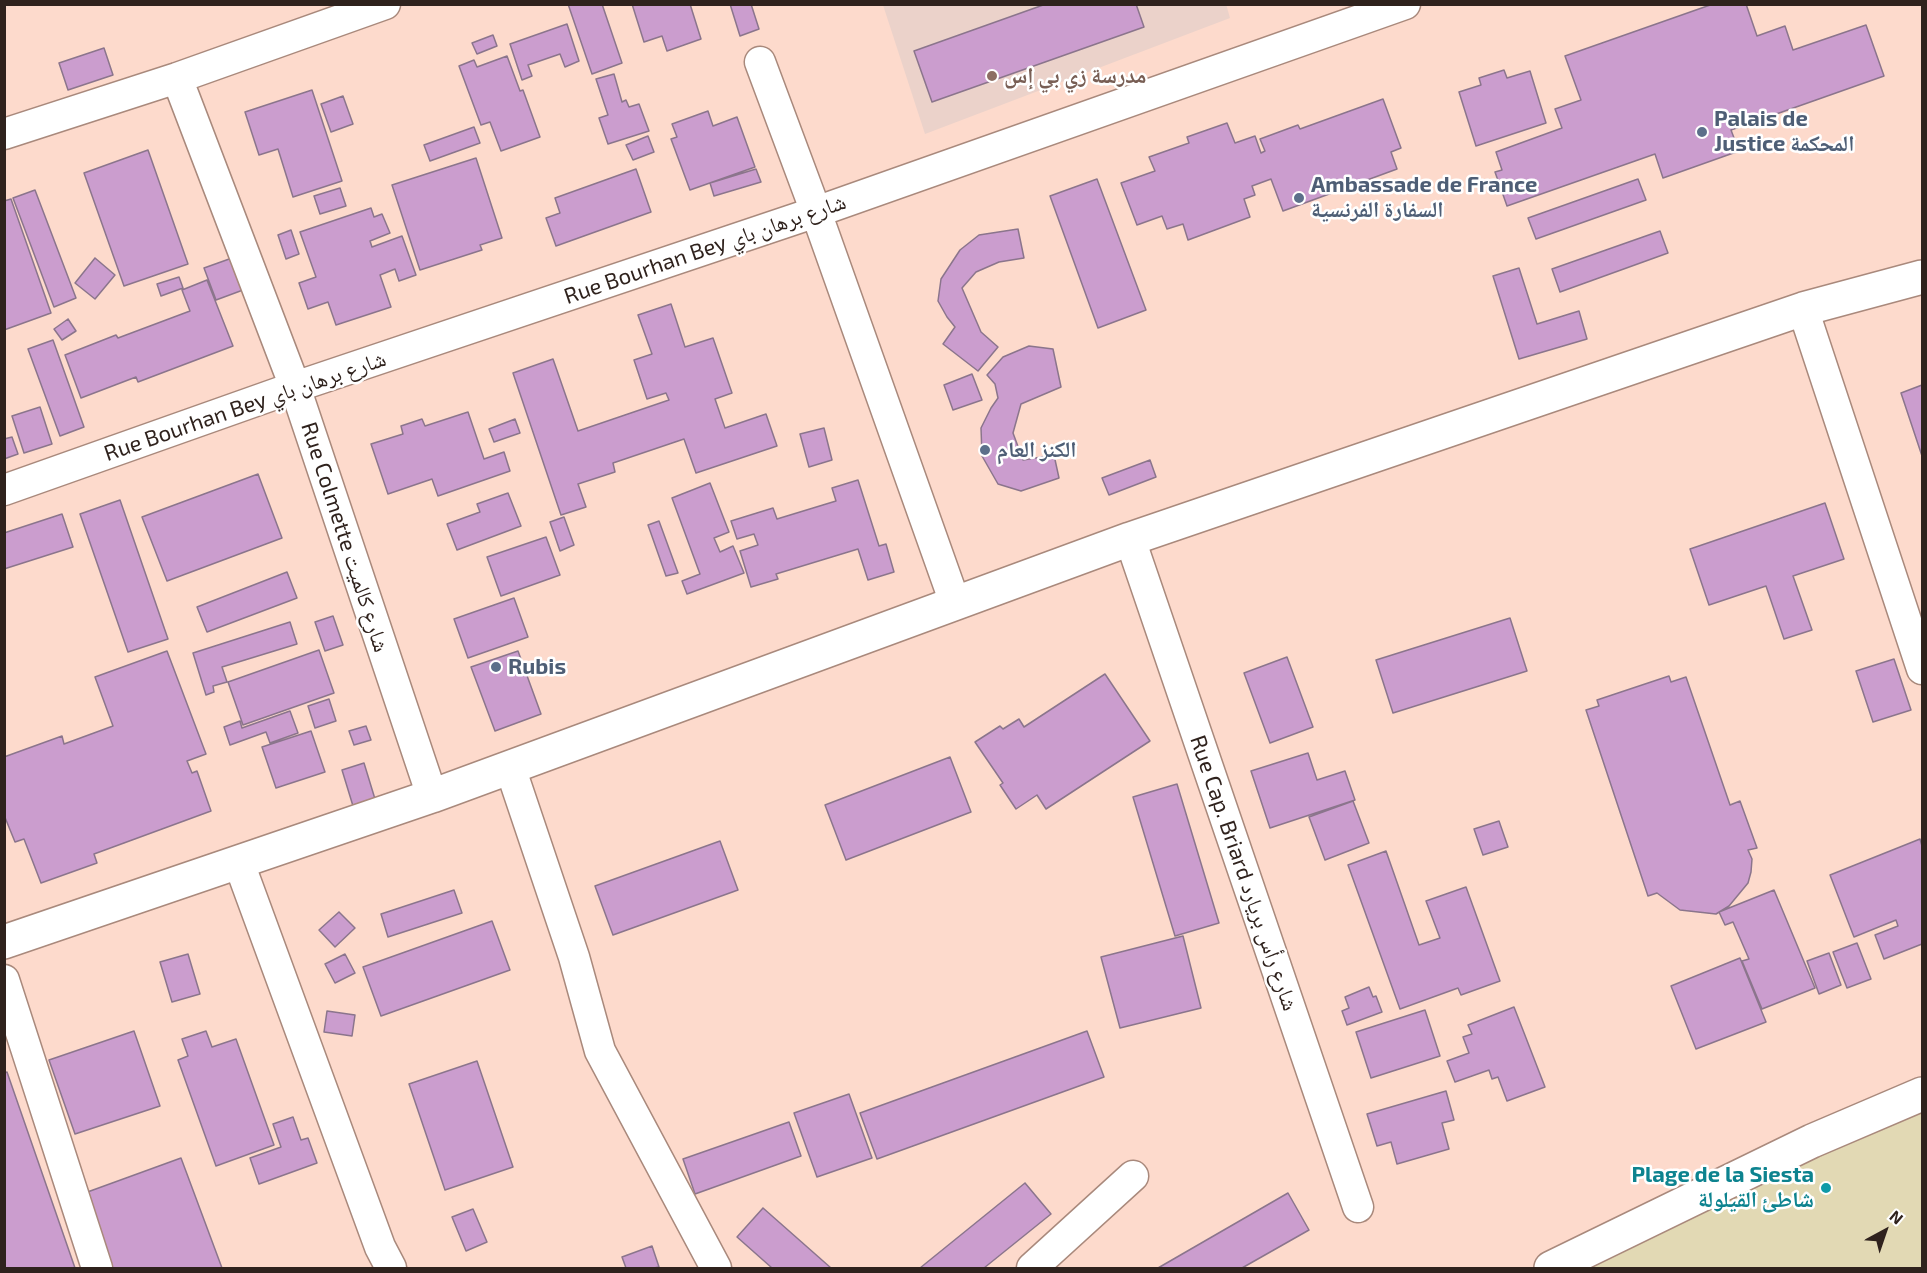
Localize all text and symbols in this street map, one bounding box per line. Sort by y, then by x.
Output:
place label: مدرسة زي بي إس [1004,63,1146,89]
marker: مدرسة زي بي إس [985,69,999,83]
place label: Palais de Justice المحكمة [1714,106,1854,158]
marker: Palais de Justice المحكمة [1695,125,1709,139]
place label: Ambassade de France السفارة الفرنسية [1311,172,1537,224]
street label: Rue Bourhan Bey شارع برهان باي [561,188,849,310]
marker: Ambassade de France السفارة الفرنسية [1292,191,1306,205]
street label: Rue Bourhan Bey شارع برهان باي [101,345,389,467]
street label: Rue Colmette شارع كالميت [295,419,395,655]
place label: الكنز العام [997,437,1076,463]
marker: الكنز العام [978,443,992,457]
place label: Rubis [508,654,566,680]
marker: Rubis [489,660,503,674]
street label: Rue Cap. Briard شارع رأس بريارد [1184,732,1304,1014]
place label: Plage de la Siesta شاطئ القيلولة [1631,1162,1814,1214]
marker: Plage de la Siesta شاطئ القيلولة [1819,1181,1833,1195]
north arrow [1855,1201,1915,1261]
text: N [1886,1206,1907,1228]

